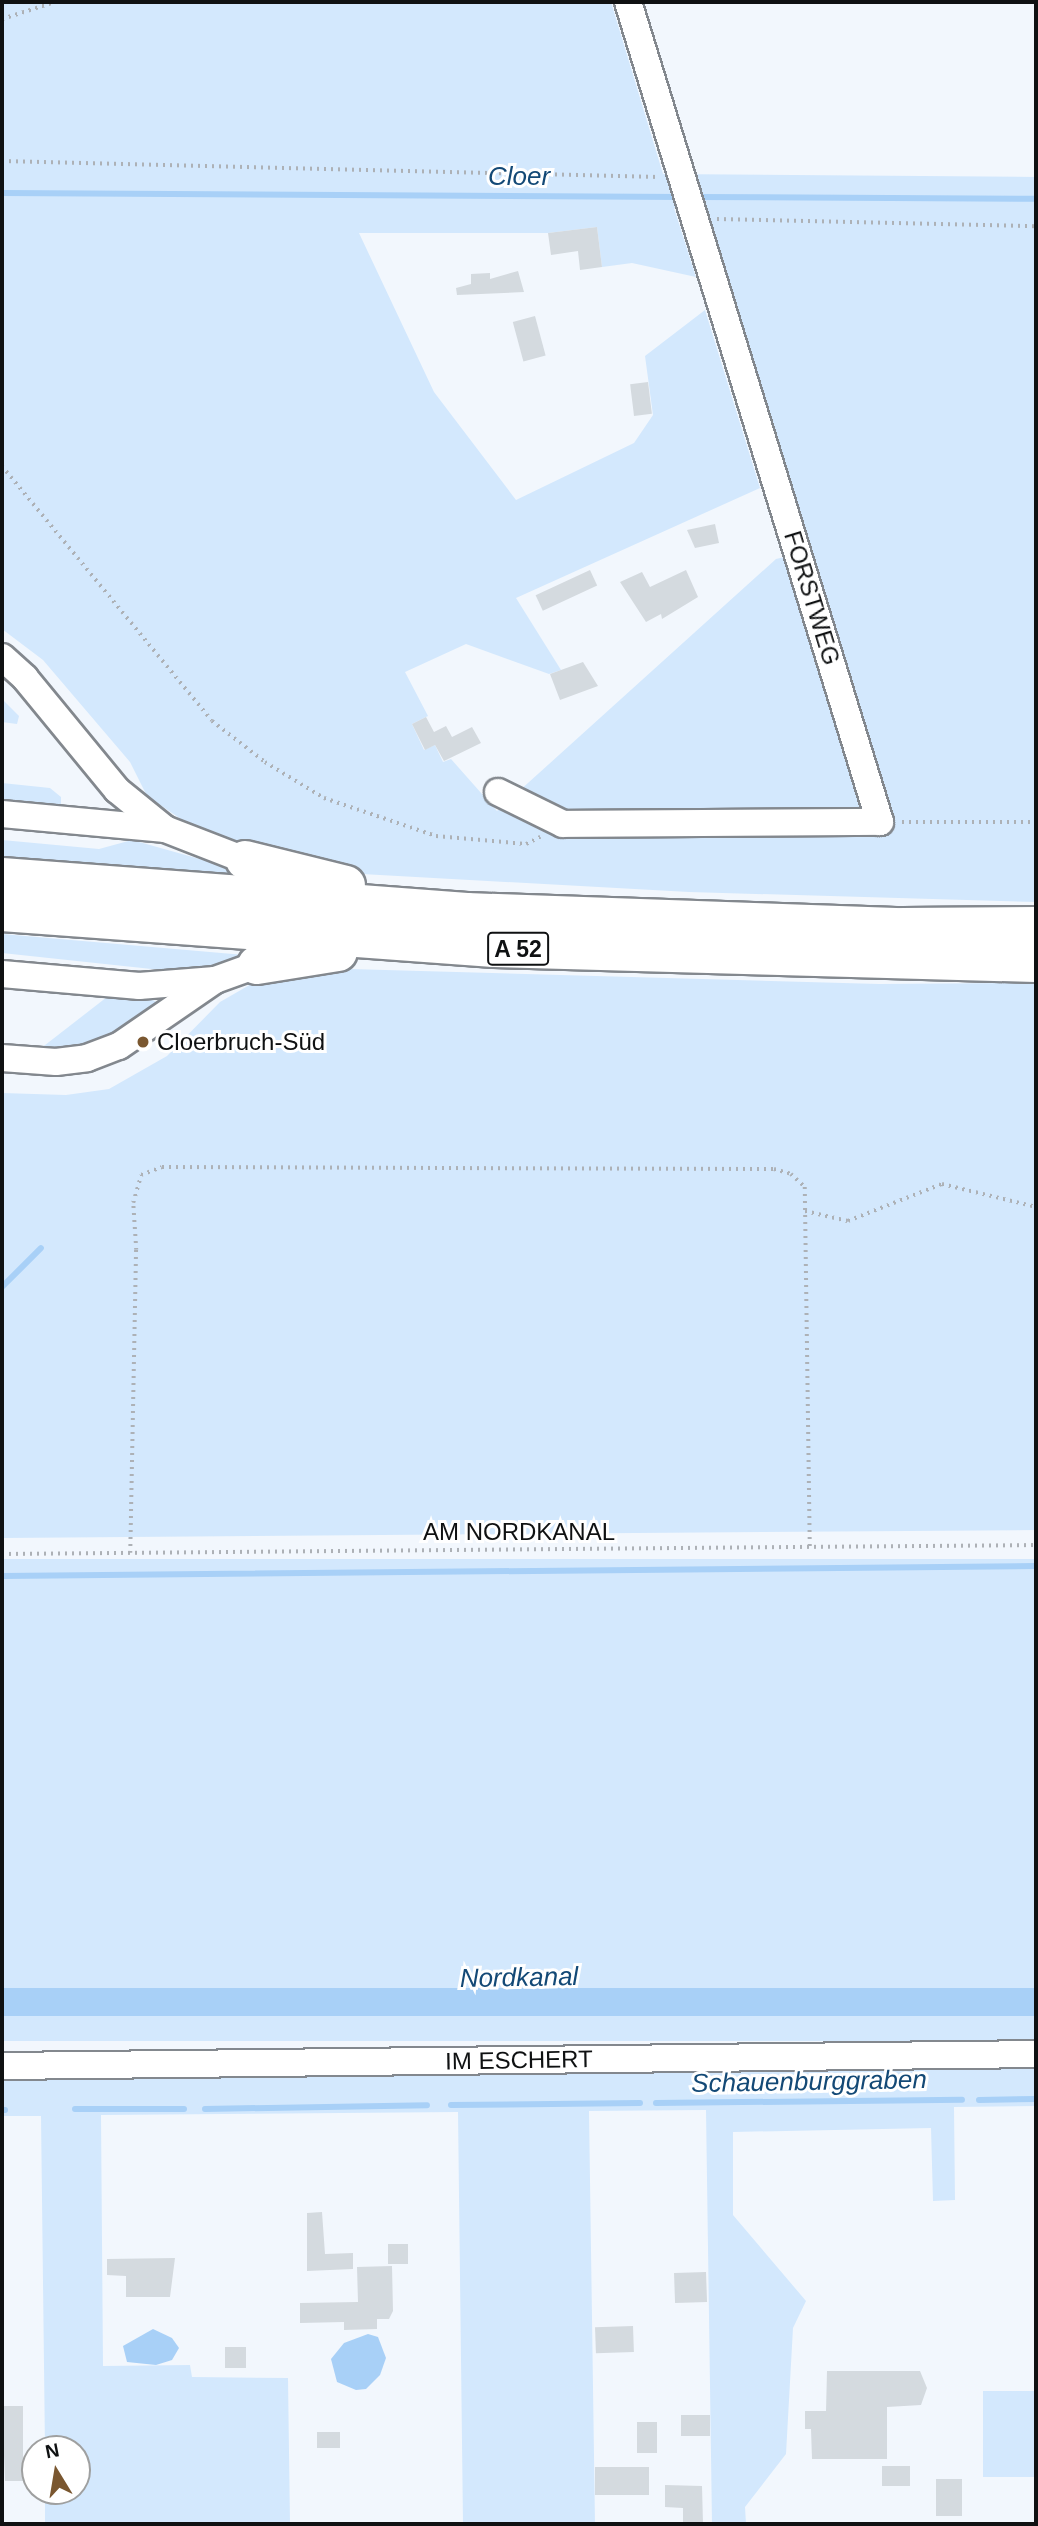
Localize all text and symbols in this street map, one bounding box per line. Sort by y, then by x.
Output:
water label: Cloer [488,161,550,193]
street label: FORSTWEG [778,527,846,669]
road number: A 52 [486,930,550,968]
place label: Cloerbruch-Süd [157,1028,325,1056]
marker: Cloerbruch-Süd [135,1034,151,1050]
street label: AM NORDKANAL [423,1518,615,1546]
water label: Nordkanal [459,1961,579,1995]
street label: IM ESCHERT [445,2044,593,2076]
water label: Schauenburggraben [691,2064,927,2100]
north arrow [21,2435,91,2505]
text: N [44,2439,61,2462]

